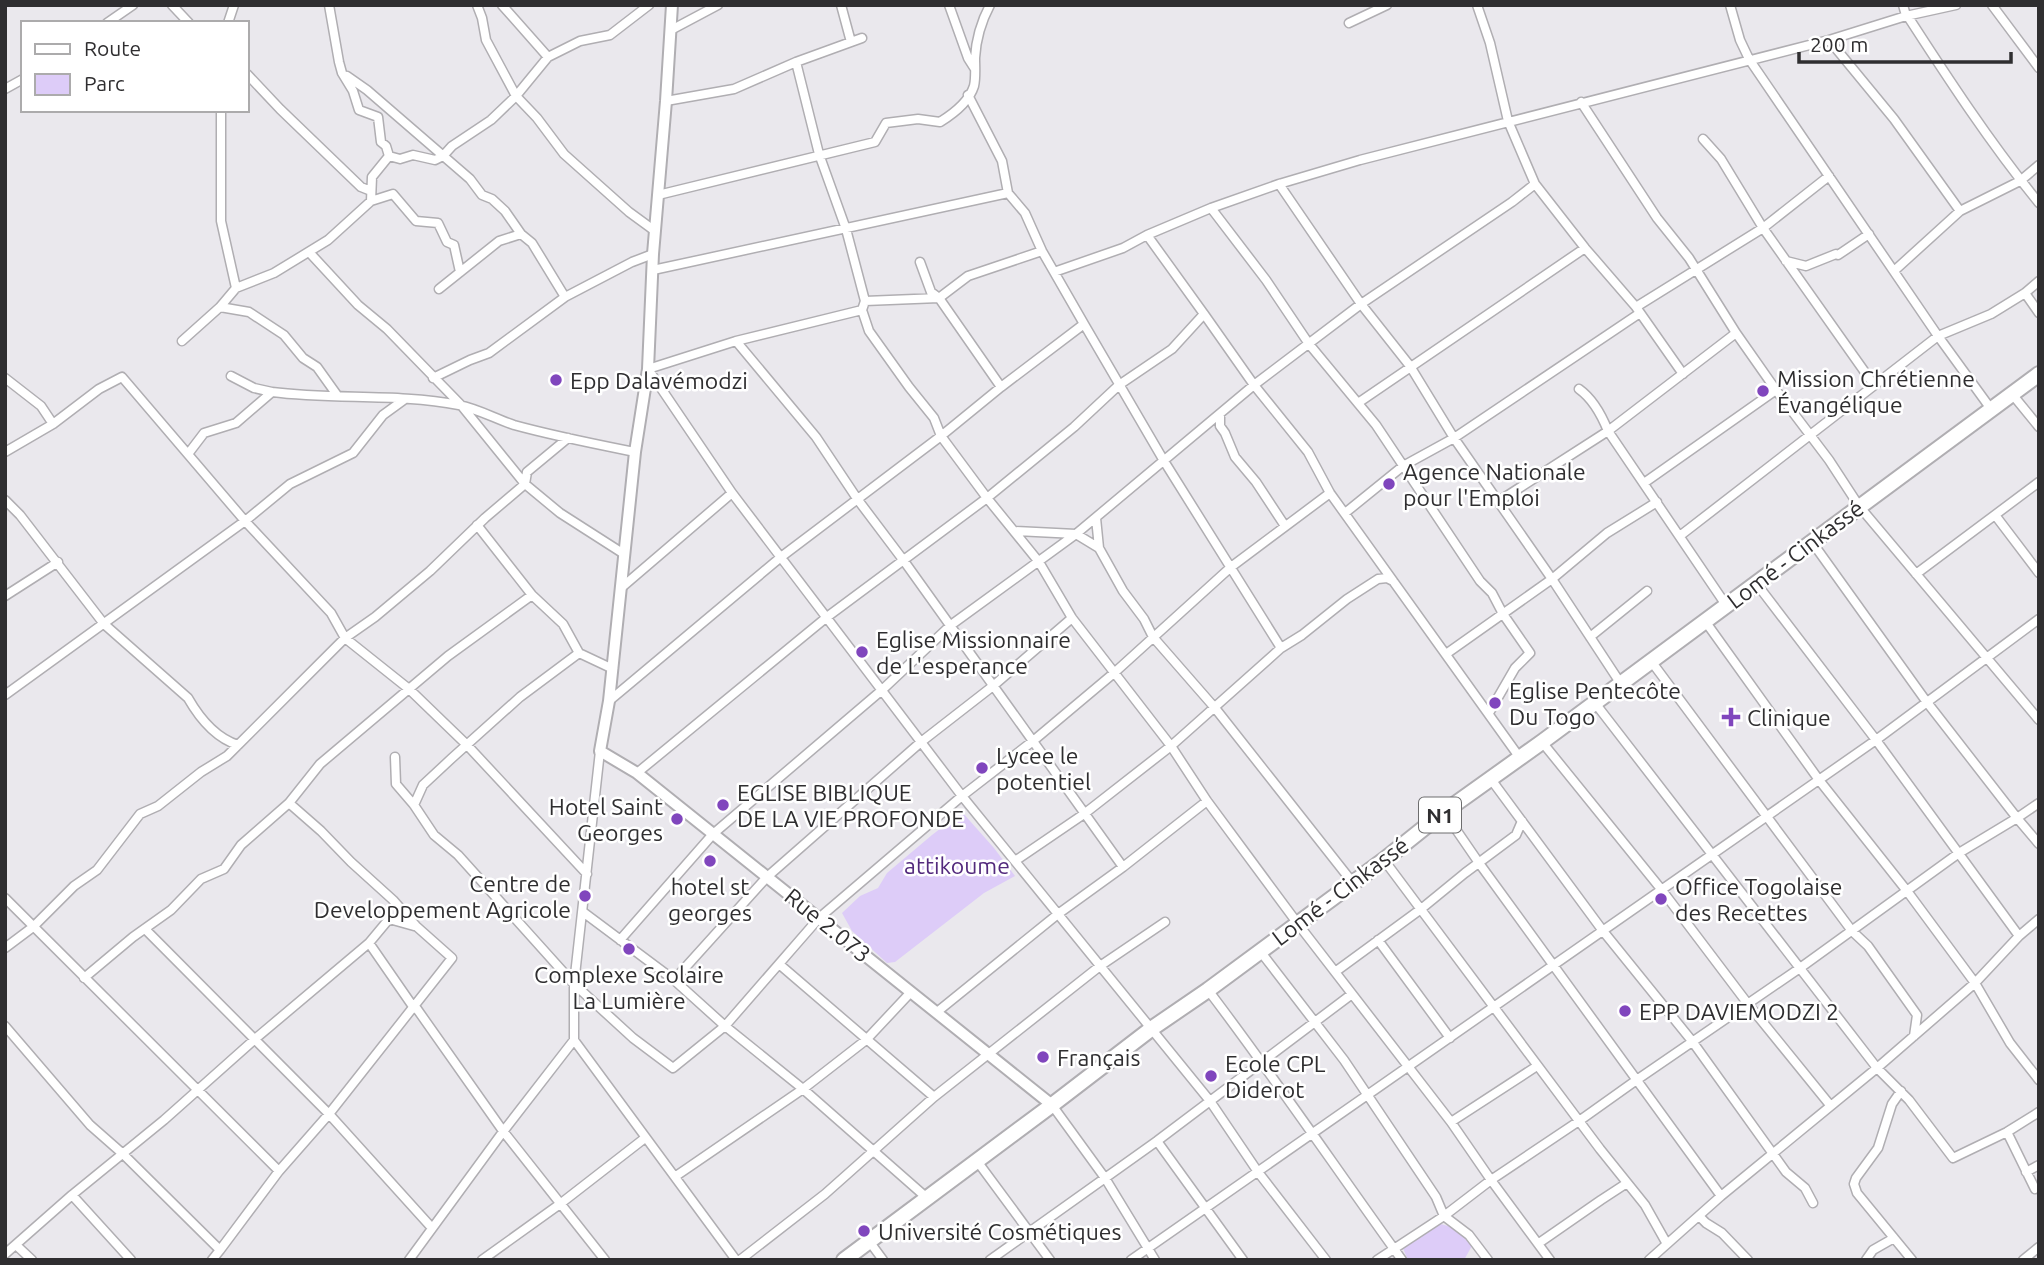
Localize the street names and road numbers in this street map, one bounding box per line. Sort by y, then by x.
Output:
street label: Lomé - Cinkassé [1722,495,1868,613]
road number: N1 [1419,798,1461,832]
street label: Lomé - Cinkassé [1267,832,1413,950]
street label: Rue 2.073 [780,883,876,967]

